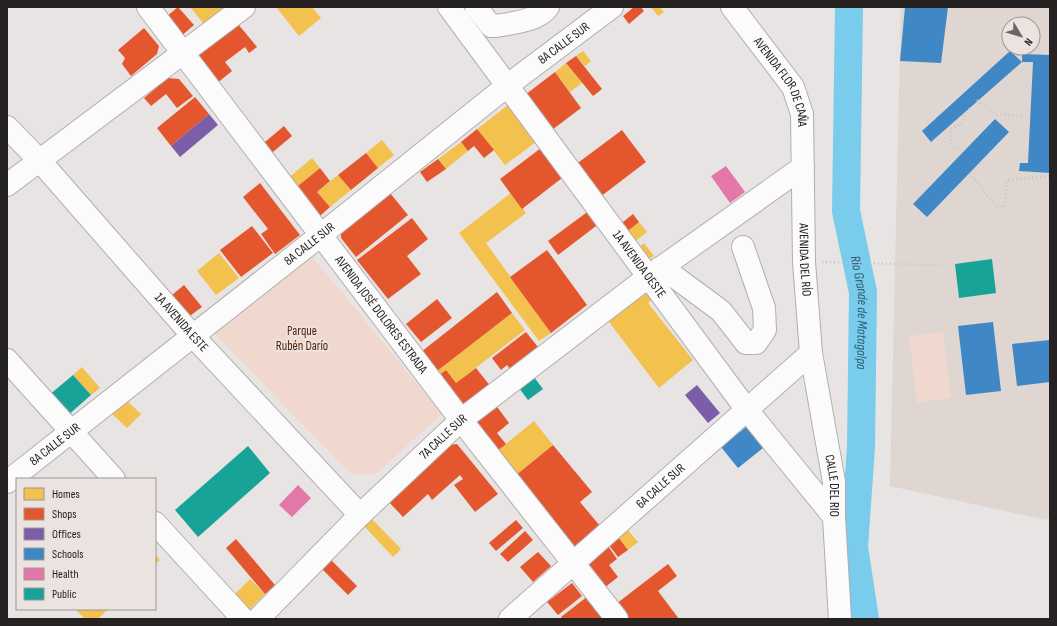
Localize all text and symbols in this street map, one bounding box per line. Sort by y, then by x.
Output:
north arrow [1001,16,1041,56]
street label: 8A CALLE SUR [535,19,593,68]
street label: AVENIDA FLOR DE CAÑA [749,33,810,127]
text: N [1021,36,1035,48]
street label: 8A CALLE SUR [281,219,338,269]
street label: AVENIDA DEL RÍO [795,222,815,297]
street label: 1A AVENIDA OESTE [609,227,669,301]
street label: AVENIDA JOSÉ DOLORES ESTRADA [331,252,431,377]
water label: Río Grande de Matagalpa [847,254,872,370]
street label: 1A AVENIDA ESTE [151,290,212,355]
park label: Parque Rubén Darío [276,323,328,354]
street label: 7A CALLE SUR [416,410,470,463]
street label: 8A CALLE SUR [26,419,84,469]
street label: CALLE DEL RIO [821,453,842,517]
street label: 6A CALLE SUR [633,460,689,512]
legend [16,478,156,610]
text: Homes [52,487,80,502]
text: Shops [52,507,77,522]
text: Offices [52,527,81,542]
text: Schools [52,547,84,562]
text: Health [52,567,79,582]
text: Public [52,587,77,602]

